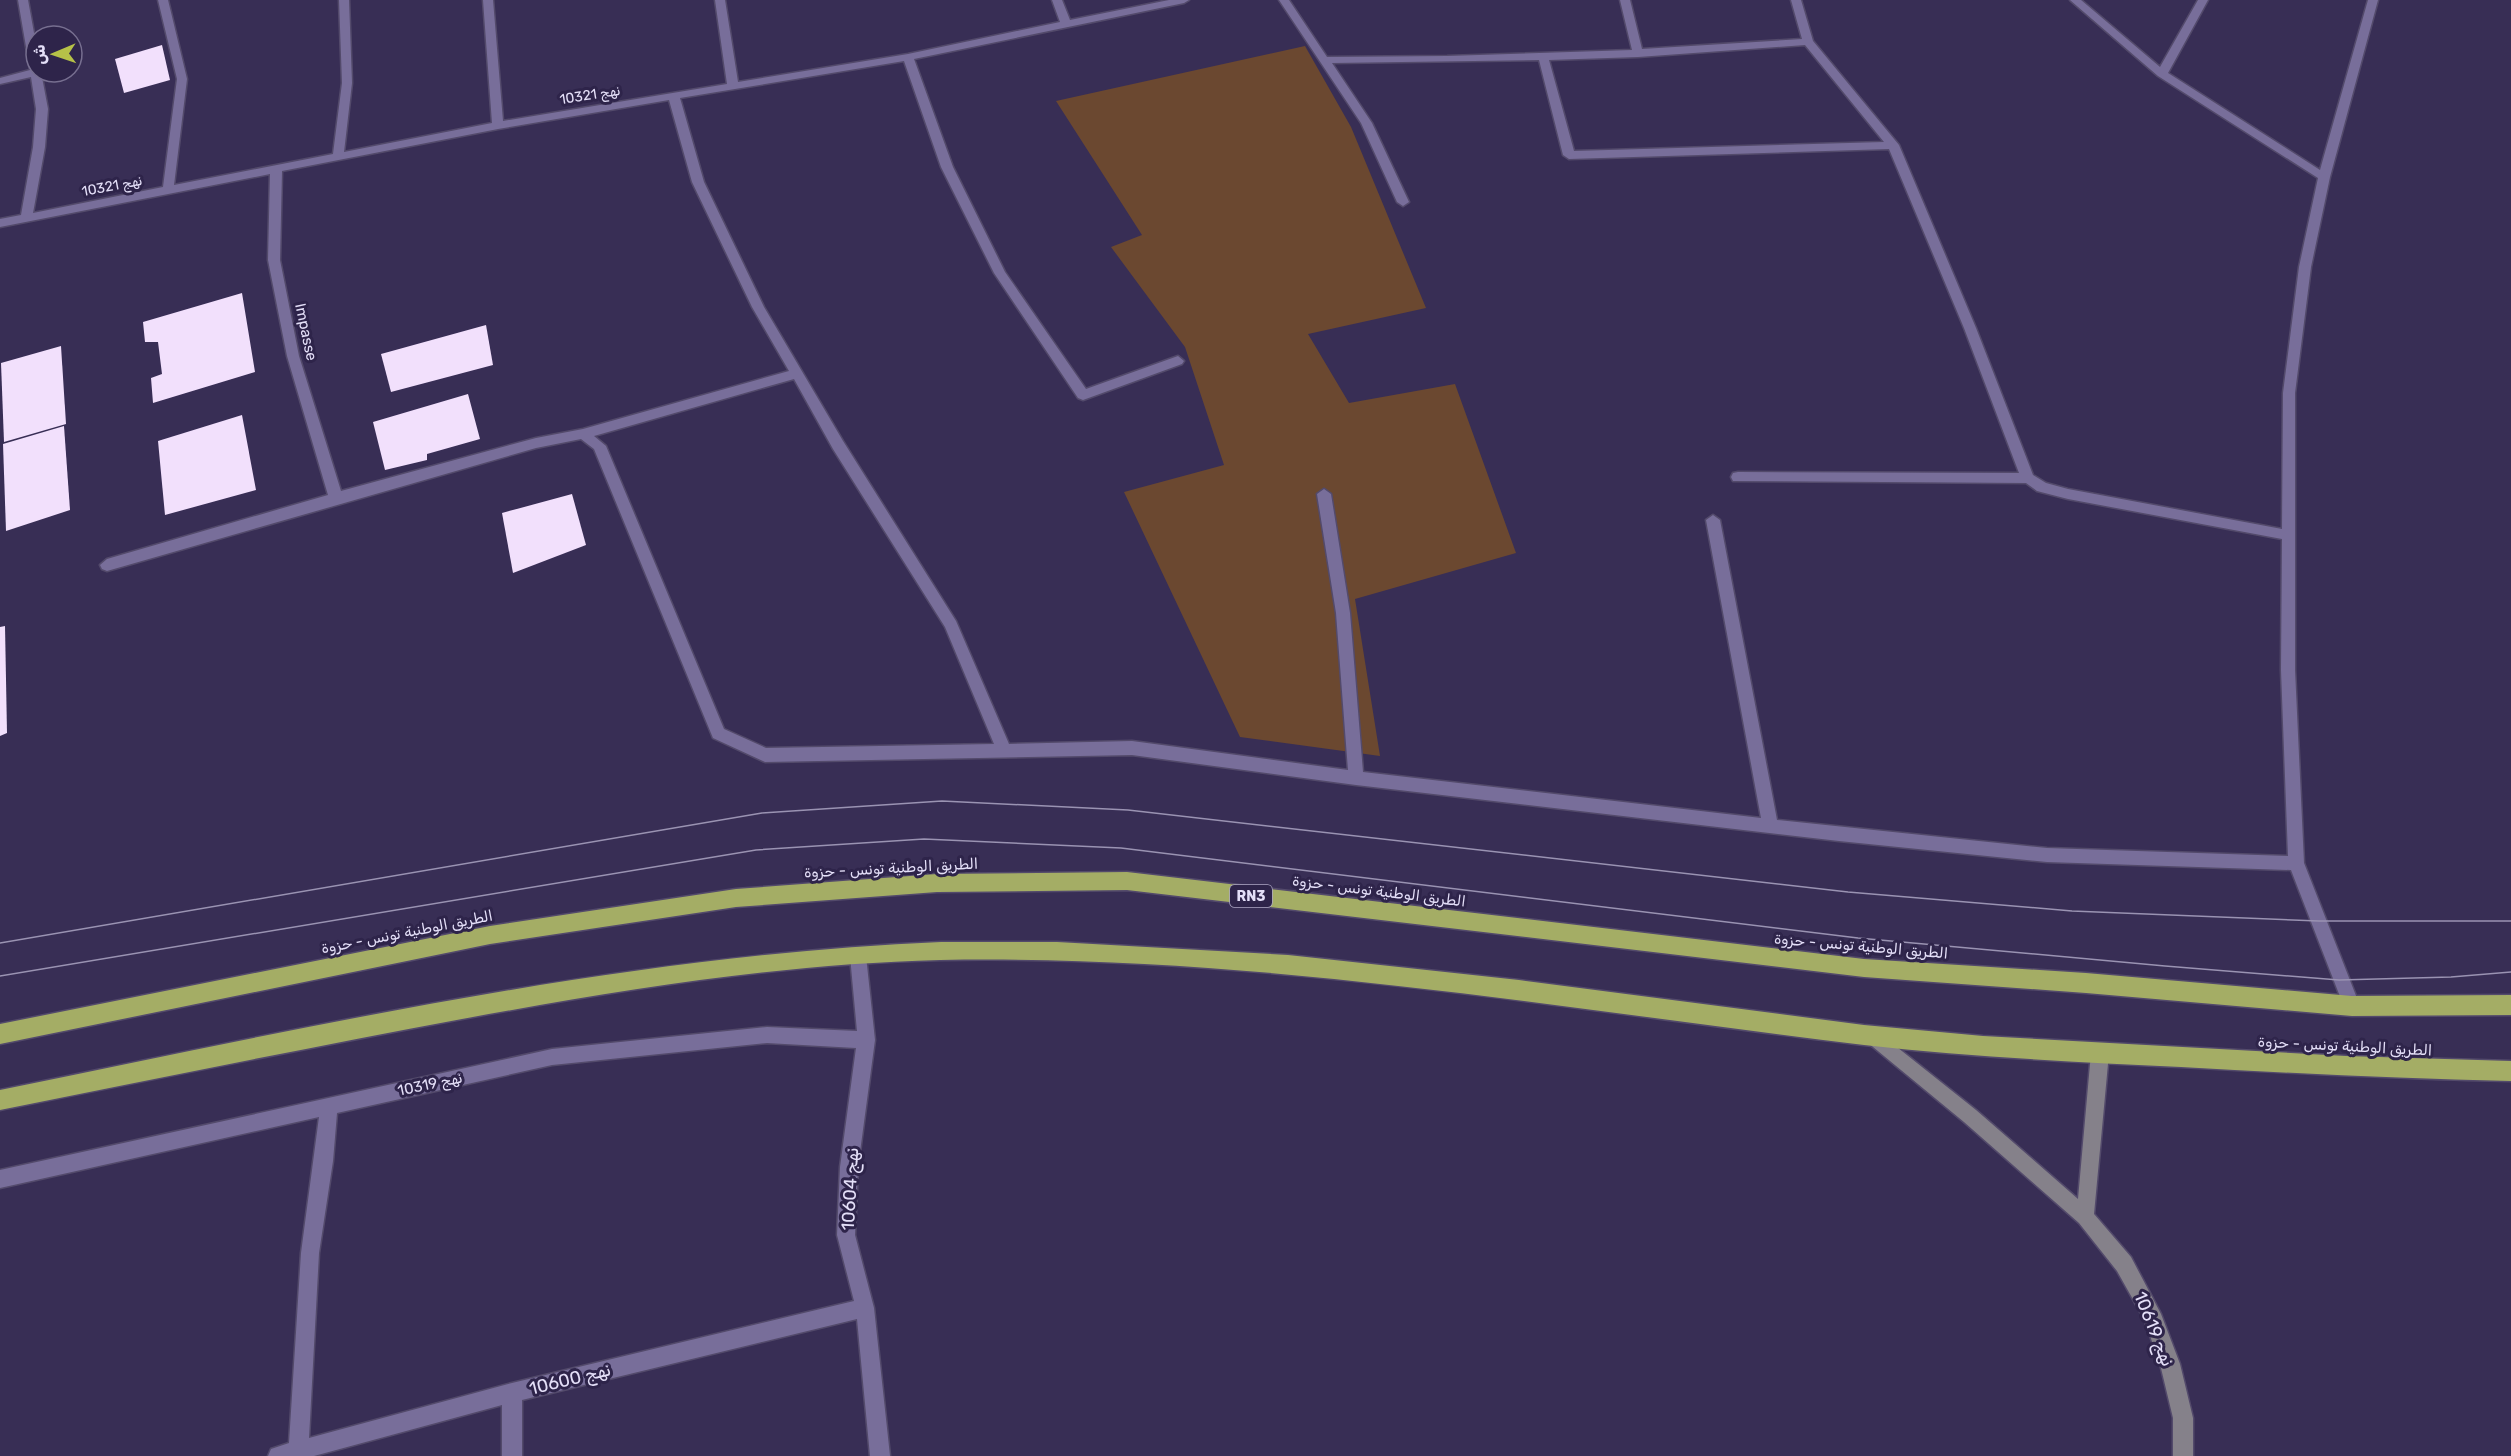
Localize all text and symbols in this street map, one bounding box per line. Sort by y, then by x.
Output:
north arrow [24,24,84,84]
text: ش [30,44,49,65]
street label: نهج 10321 [558,82,622,110]
street label: نهج 10321 [80,172,144,202]
street label: Impasse [291,302,321,362]
street label: الطريق الوطنية تونس - حزوة [803,854,979,883]
street label: الطريق الوطنية تونس - حزوة [1291,871,1467,912]
road number: RN3 [1230,885,1272,907]
street label: الطريق الوطنية تونس - حزوة [320,907,495,958]
street label: الطريق الوطنية تونس - حزوة [1773,929,1949,964]
street label: الطريق الوطنية تونس - حزوة [2257,1032,2433,1061]
street label: نهج 10319 [396,1068,464,1102]
street label: نهج 10604 [837,1147,864,1231]
street label: نهج 10619 [2128,1288,2179,1370]
street label: نهج 10600 [527,1358,613,1401]

